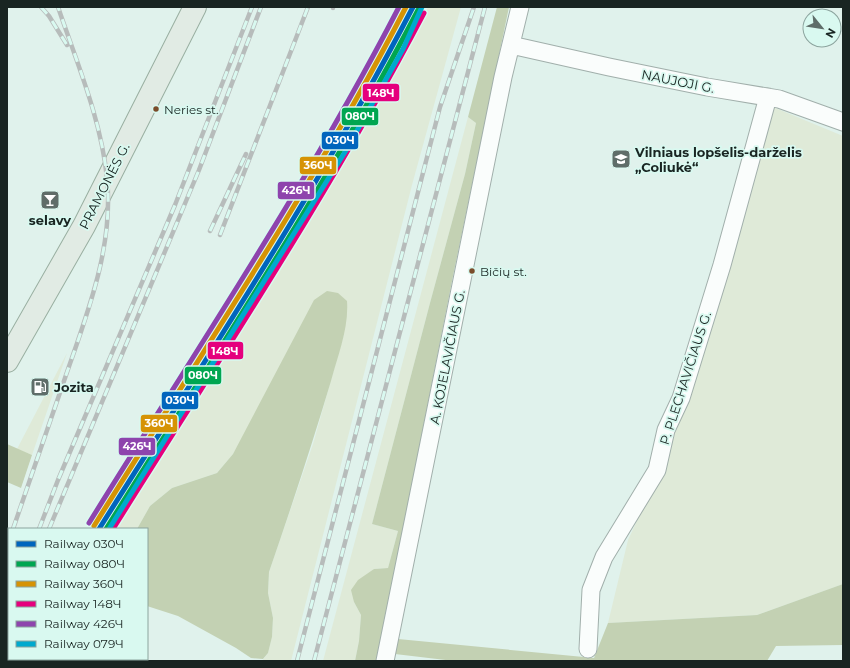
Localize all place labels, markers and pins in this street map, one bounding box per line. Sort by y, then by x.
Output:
place label: Neries st. [164,102,219,117]
marker: Neries st. [151,104,161,114]
place label: Vilniaus lopšelis-darželis „Coliukė“ [634,144,802,175]
school or university icon: Vilniaus lopšelis-darželis „Coliukė“ [610,148,632,170]
bar icon: selavy [39,189,61,211]
place label: selavy [29,212,71,228]
place label: Bičių st. [480,264,527,279]
marker: Bičių st. [467,266,477,276]
fuel station icon: Jozita [29,376,51,398]
place label: Jozita [53,379,94,395]

